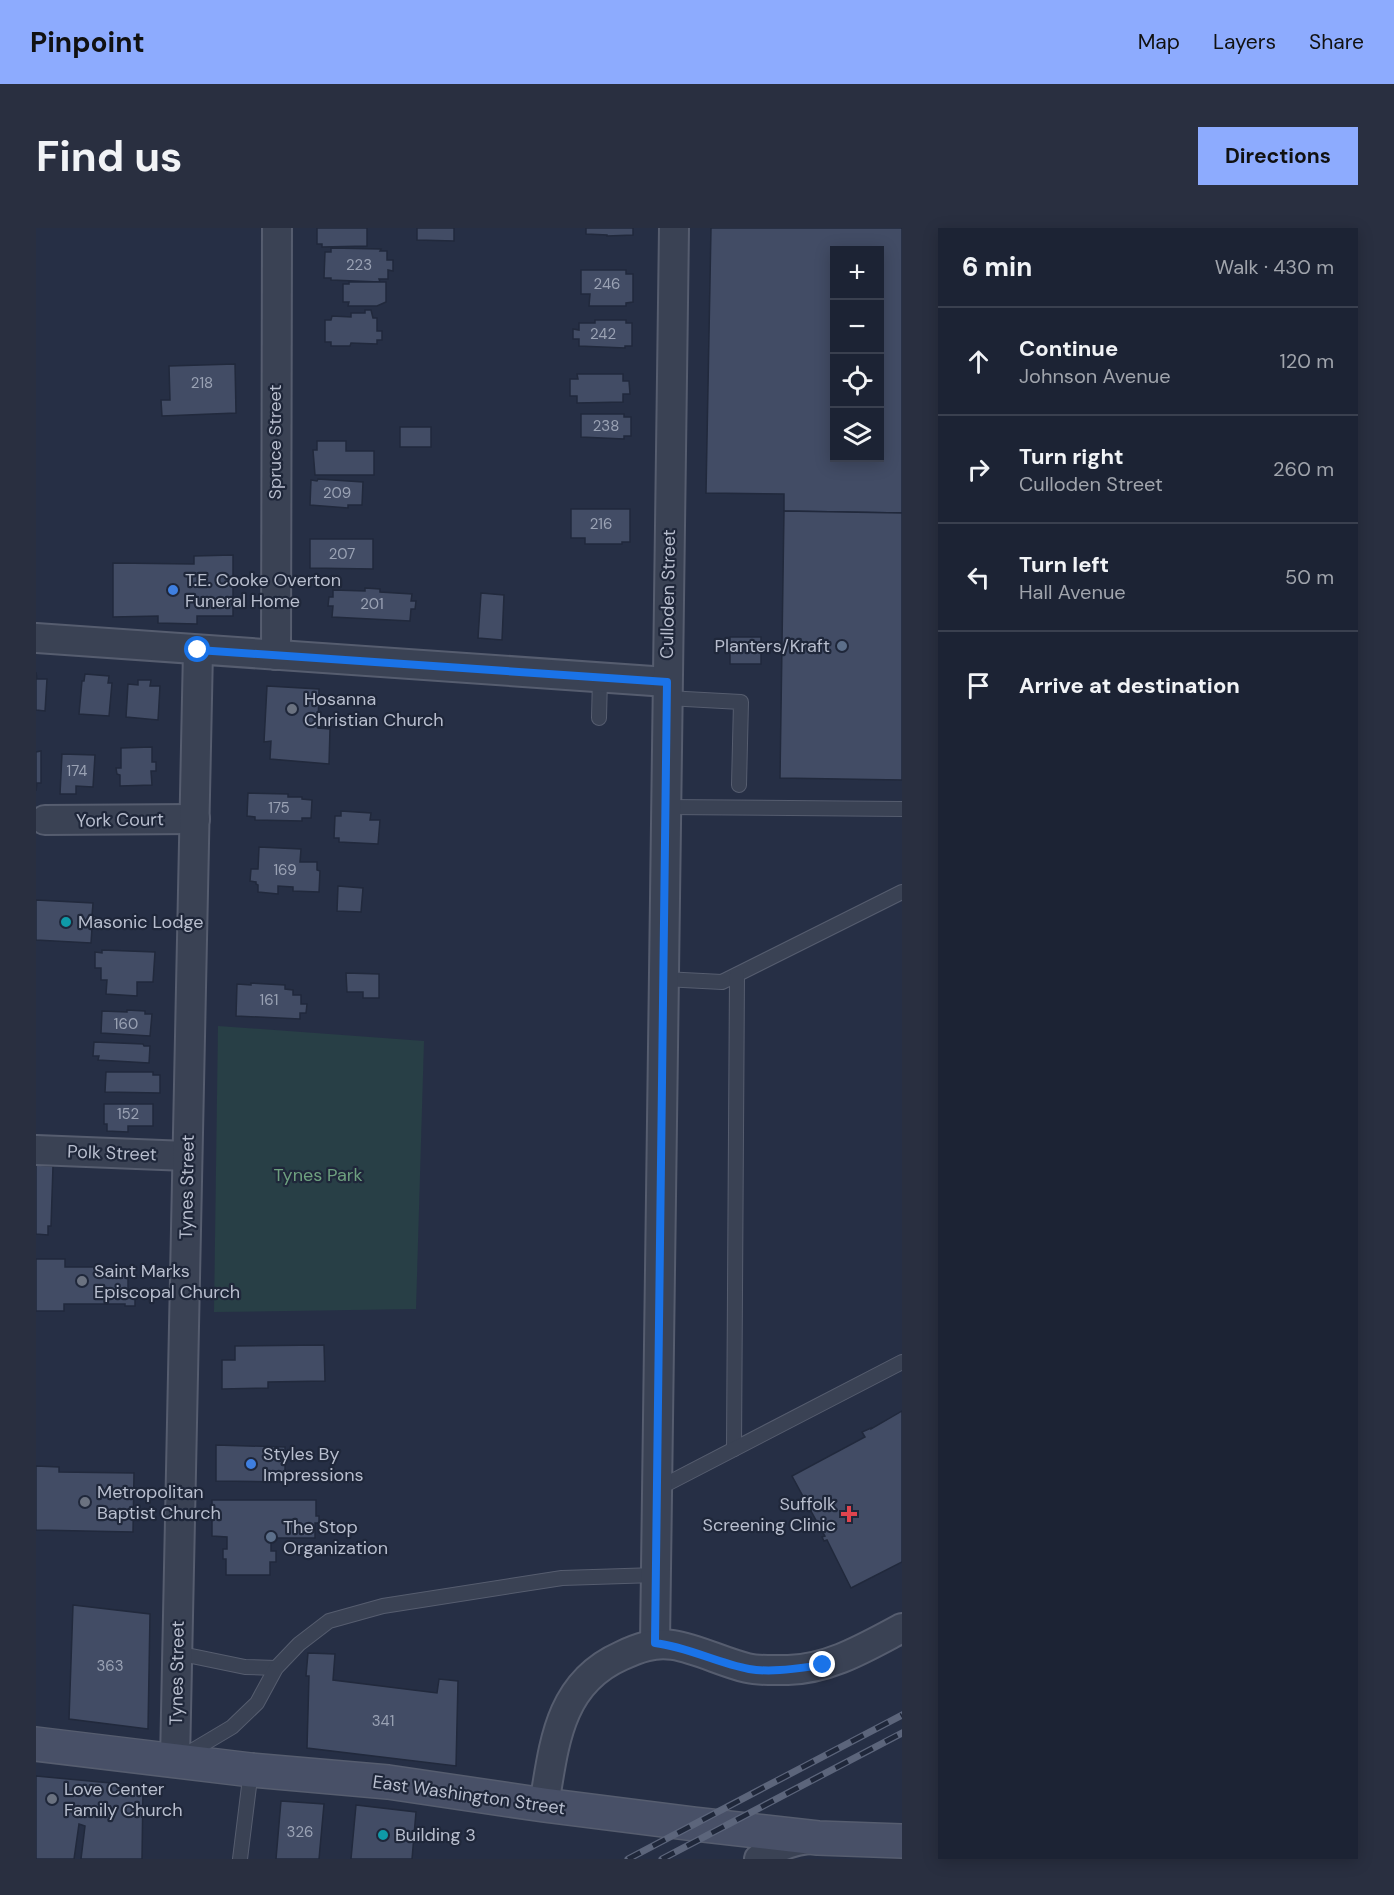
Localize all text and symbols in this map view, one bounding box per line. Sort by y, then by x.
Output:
text: Pinpoint [30,24,145,61]
text: Map [1138,28,1180,56]
text: Layers [1213,28,1276,56]
text: Share [1309,28,1364,56]
button: Directions [1198,127,1358,185]
text: Find us [36,129,182,184]
map controls [830,246,884,462]
button: + [830,246,884,300]
text: 6 min [962,250,1032,284]
text: Walk · 430 m [1215,254,1334,280]
house number: 223 [346,255,372,275]
house number: 246 [594,274,620,294]
button: − [830,300,884,354]
house number: 242 [590,324,616,344]
text: Continue [1019,334,1118,363]
icon: ahead [962,345,995,378]
text: 120 m [1280,348,1334,374]
button: locate [830,354,884,408]
text: Johnson Avenue [1019,363,1171,389]
house number: 218 [191,373,213,393]
street label: Spruce Street [263,384,287,500]
button: layers [830,408,884,462]
house number: 238 [593,416,619,436]
text: Turn right [1019,442,1124,471]
icon: right [962,453,995,486]
text: 260 m [1273,456,1334,482]
text: Culloden Street [1019,471,1163,497]
house number: 209 [323,483,351,503]
house number: 216 [590,514,612,534]
street label: Culloden Street [655,529,681,659]
house number: 207 [329,544,355,564]
text: Turn left [1019,550,1109,579]
icon: left [962,561,995,594]
text: 50 m [1285,564,1334,590]
place label: T.E. Cooke Overton Funeral Home [185,568,341,613]
text: Hall Avenue [1019,579,1126,605]
marker: T.E. Cooke Overton Funeral Home [166,583,180,597]
house number: 201 [360,594,384,614]
place label: Planters/Kraft [714,634,830,658]
route start [184,636,210,662]
marker: Planters/Kraft [835,639,849,653]
icon: arrive [962,669,995,702]
text: Arrive at destination [1019,671,1240,700]
place label: Hosanna Christian Church [304,687,444,732]
marker: Hosanna Christian Church [285,702,299,716]
house number: 174 [67,761,87,781]
house number: 175 [268,798,290,818]
street label: York Court [76,807,164,833]
house number: 169 [273,860,297,880]
place label: Masonic Lodge [78,910,203,934]
marker: Masonic Lodge [59,915,73,929]
house number: 161 [260,990,278,1010]
house number: 160 [114,1014,138,1034]
house number: 152 [117,1104,139,1124]
street label: Tynes Street [174,1134,200,1240]
street label: Polk Street [67,1139,157,1167]
park label: Tynes Park [273,1163,363,1187]
place label: Saint Marks Episcopal Church [94,1259,240,1304]
marker: Saint Marks Episcopal Church [75,1274,89,1288]
place label: Styles By Impressions [263,1442,364,1487]
marker: Styles By Impressions [244,1457,258,1471]
place label: Metropolitan Baptist Church [97,1480,221,1525]
place label: Suffolk Screening Clinic [702,1492,836,1537]
marker: Metropolitan Baptist Church [78,1495,92,1509]
marker: Suffolk Screening Clinic [840,1505,858,1523]
place label: The Stop Organization [283,1515,388,1560]
marker: The Stop Organization [264,1530,278,1544]
street label: Tynes Street [164,1620,190,1726]
route end [809,1651,835,1677]
house number: 363 [96,1656,124,1676]
house number: 341 [372,1711,394,1731]
street label: East Washington Street [371,1770,567,1820]
place label: Love Center Family Church [64,1777,183,1822]
marker: Love Center Family Church [45,1792,59,1806]
house number: 326 [287,1822,313,1842]
place label: Building 3 [395,1823,476,1847]
marker: Building 3 [376,1828,390,1842]

